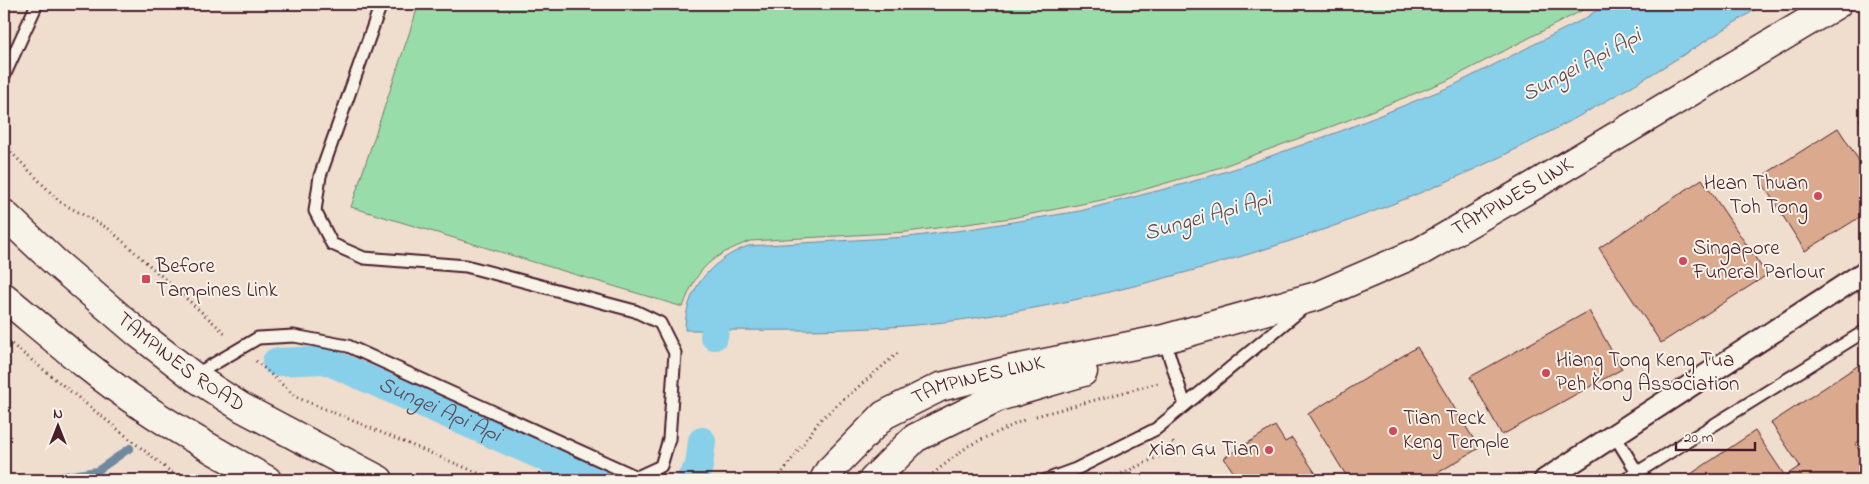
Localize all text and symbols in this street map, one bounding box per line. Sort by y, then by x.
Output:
water label: Sungei Api Api [1517,20,1649,111]
street label: TAMPINES LINK [1446,150,1580,245]
place label: Hean Thuan Toh Tong [1704,169,1808,225]
water label: Sungei Api Api [1141,183,1277,250]
marker: Hean Thuan Toh Tong [1812,190,1824,202]
place label: Singapore Funeral Parlour [1692,234,1826,288]
place label: Before Tampines Link [155,252,278,306]
marker: Singapore Funeral Parlour [1677,255,1689,267]
marker: Before Tampines Link [140,273,152,285]
street label: TAMPINES ROAD [109,305,250,420]
place label: Hiang Tong Keng Tua Peh Kong Association [1556,346,1739,402]
street label: TAMPINES LINK [907,348,1048,414]
marker: Hiang Tong Keng Tua Peh Kong Association [1540,367,1552,379]
water label: Sungei Api Api [373,369,508,453]
north arrow [32,402,82,452]
text: N [53,404,63,425]
place label: Tian Teck Keng Temple [1403,404,1510,460]
scale bar [1676,419,1755,451]
marker: Tian Teck Keng Temple [1387,425,1399,437]
text: 20 m [1684,427,1714,449]
place label: Xian Gu Tian [1148,435,1259,465]
marker: Xian Gu Tian [1263,444,1275,456]

